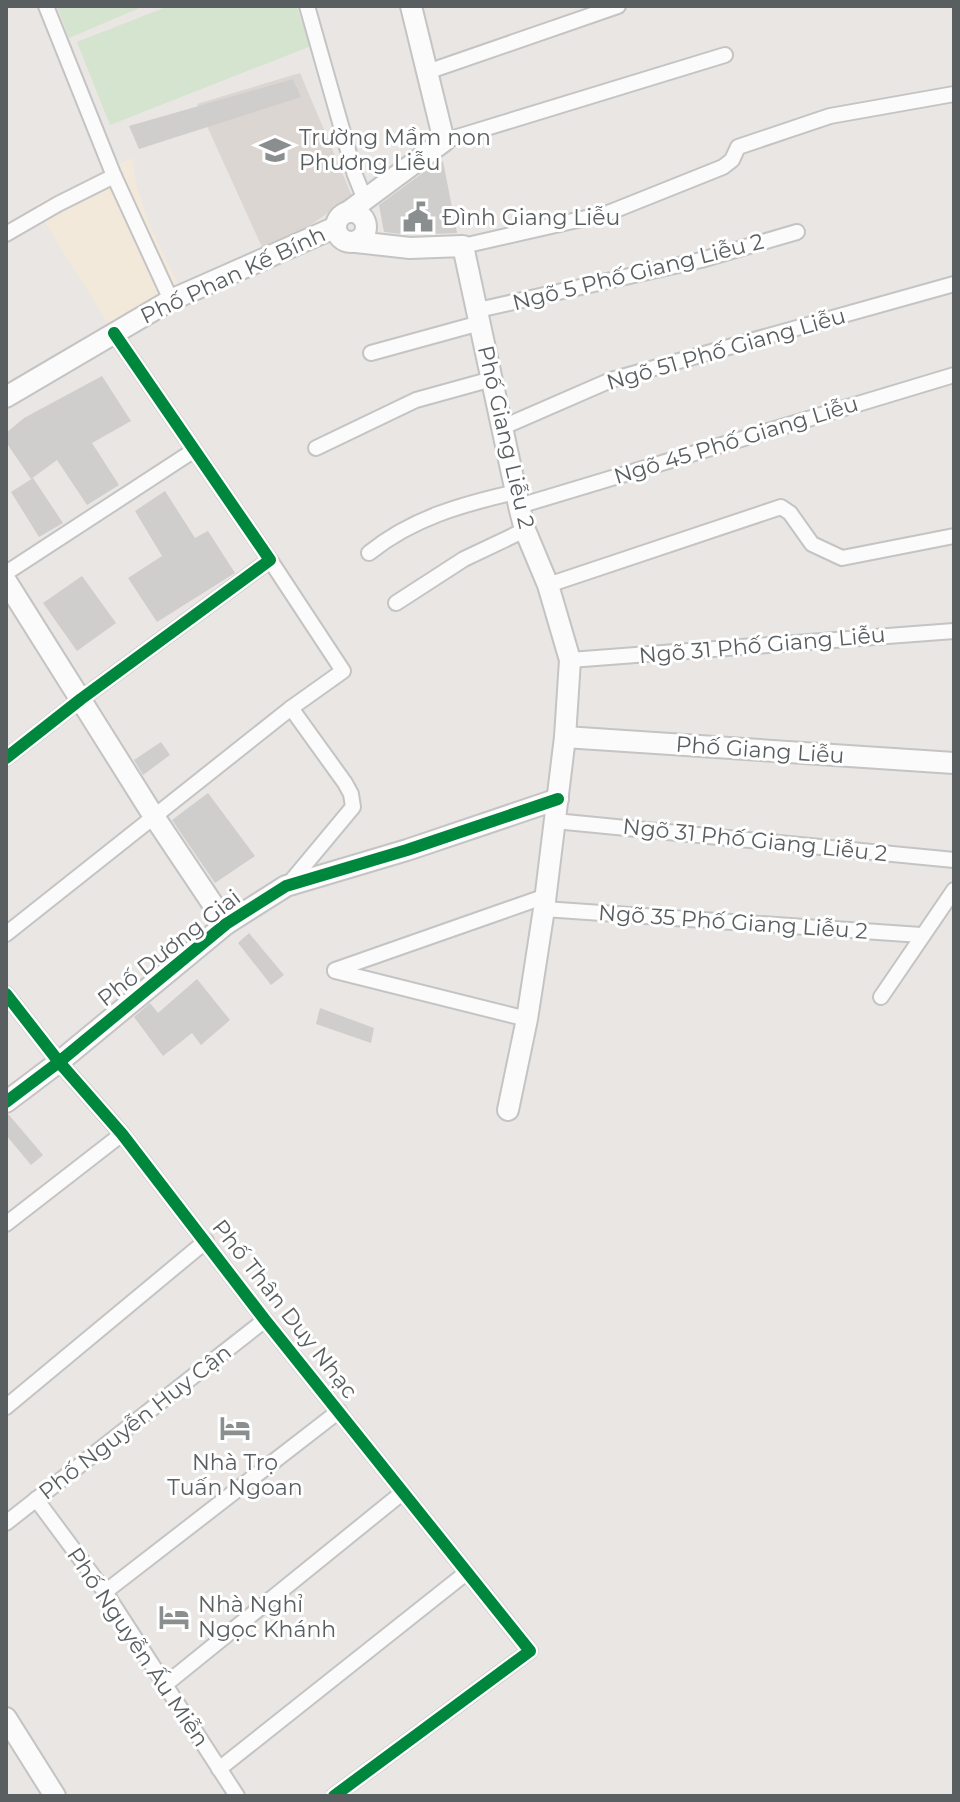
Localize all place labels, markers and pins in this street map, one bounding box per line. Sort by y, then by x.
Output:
place label: Trường Mầm non Phương Liễu [299,124,491,176]
school or university icon: Trường Mầm non Phương Liễu [258,133,292,167]
public building icon: Đình Giang Liễu [401,200,435,234]
place label: Đình Giang Liễu [442,204,620,231]
hotel icon: Nhà Trọ Tuấn Ngoan [218,1411,252,1445]
place label: Nhà Trọ Tuấn Ngoan [167,1449,303,1501]
place label: Nhà Nghỉ Ngọc Khánh [198,1591,336,1643]
hotel icon: Nhà Nghỉ Ngọc Khánh [157,1600,191,1634]

